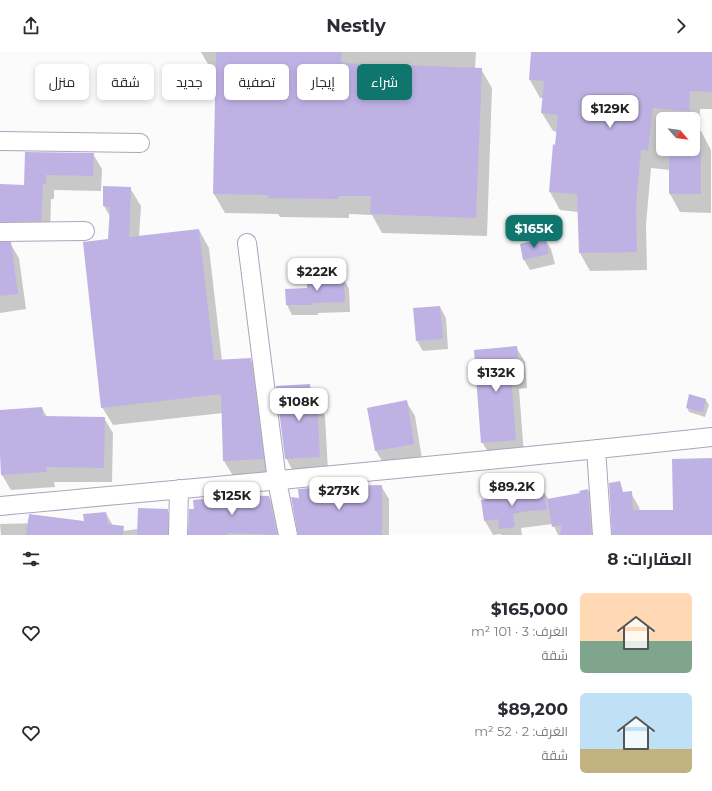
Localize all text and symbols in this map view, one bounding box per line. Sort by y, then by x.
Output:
icon: share [20,15,42,37]
text: Nestly [326,15,386,37]
icon: forward [670,15,692,37]
chip: منزل [35,64,89,100]
chip: شقة [97,64,154,100]
chip: جديد [162,64,216,100]
chip: تصفية [224,64,289,100]
chip: إيجار [297,64,349,100]
chip: شراء [357,64,412,100]
pin: $129K [582,95,638,129]
text: $129K [591,100,629,116]
north arrow [656,112,700,156]
map controls [656,112,700,156]
pin: $165K [506,215,562,249]
text: $165K [515,220,553,236]
pin: $222K [289,258,345,292]
text: $222K [297,263,337,279]
pin: $132K [468,359,524,393]
text: $132K [477,364,515,380]
pin: $108K [271,388,327,422]
text: $108K [279,393,319,409]
pin: $89.2K [479,473,545,507]
pin: $273K [311,477,367,511]
text: $89.2K [489,478,535,494]
pin: $125K [204,482,260,516]
text: $273K [318,482,360,498]
text: $125K [213,487,251,503]
icon: filters [20,548,42,570]
text: العقارات: 8 [607,549,692,569]
text: $165,000 [491,599,568,619]
icon: home [612,609,660,657]
icon: heart [20,622,42,644]
text: الغرف: 3 · 101 m² [471,623,568,639]
text: شقة [541,647,568,663]
text: $89,200 [498,699,568,719]
icon: home [612,709,660,757]
icon: heart [20,722,42,744]
text: الغرف: 2 · 52 m² [474,723,568,739]
text: شقة [541,747,568,763]

